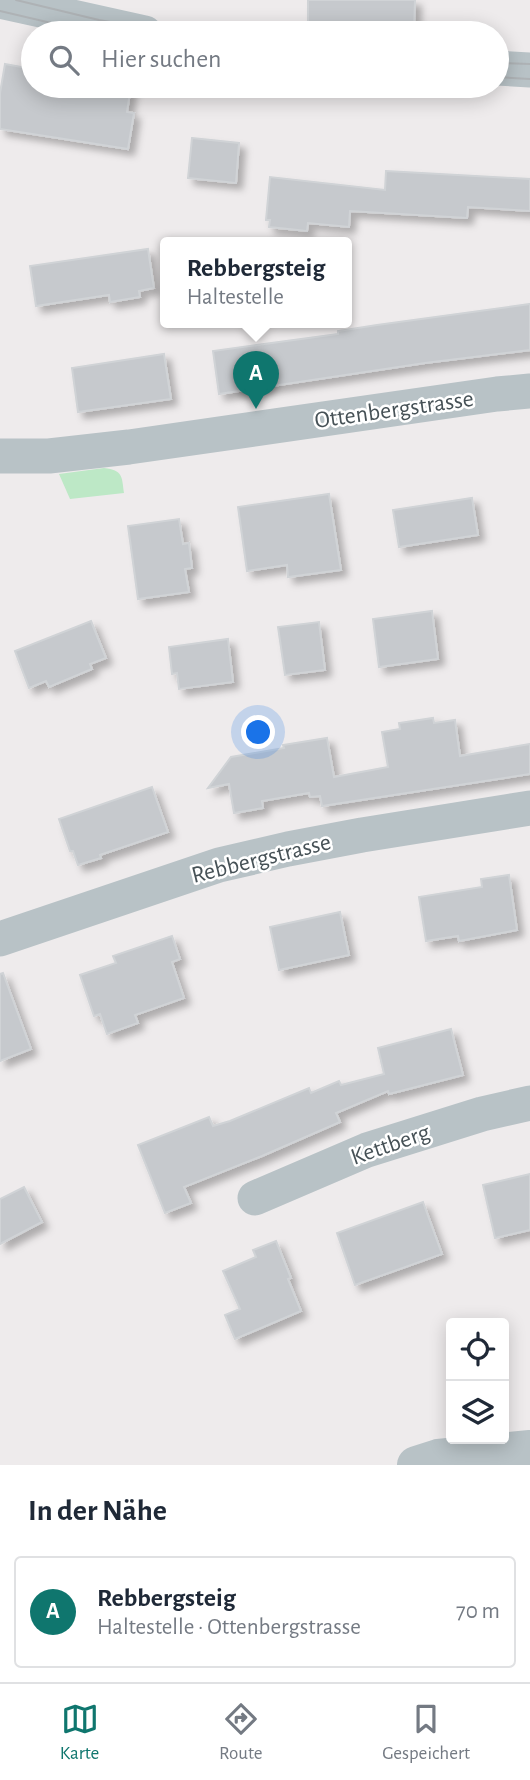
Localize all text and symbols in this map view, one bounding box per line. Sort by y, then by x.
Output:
search box [21,21,509,98]
icon: search [45,41,83,79]
text: Hier suchen [101,46,222,72]
popup [160,237,352,328]
text: Rebbergsteig [187,255,325,281]
text: Haltestelle [187,286,284,309]
pin: A [233,351,279,409]
street label: Ottenbergstrasse [313,387,475,433]
your location [241,715,275,749]
street label: Rebbergstrasse [189,830,333,888]
street label: Kettberg [348,1120,433,1170]
map controls [446,1318,509,1444]
button: locate [446,1318,509,1381]
button: layers [446,1381,509,1444]
text: In der Nähe [28,1496,167,1526]
text: Rebbergsteig [97,1585,236,1611]
text: A [46,1600,60,1623]
text: 70 m [456,1600,500,1623]
text: Haltestelle · Ottenbergstrasse [97,1616,361,1639]
tab: Karte [60,1700,99,1765]
tab: Route [219,1700,262,1765]
tab: Gespeichert [382,1700,470,1765]

